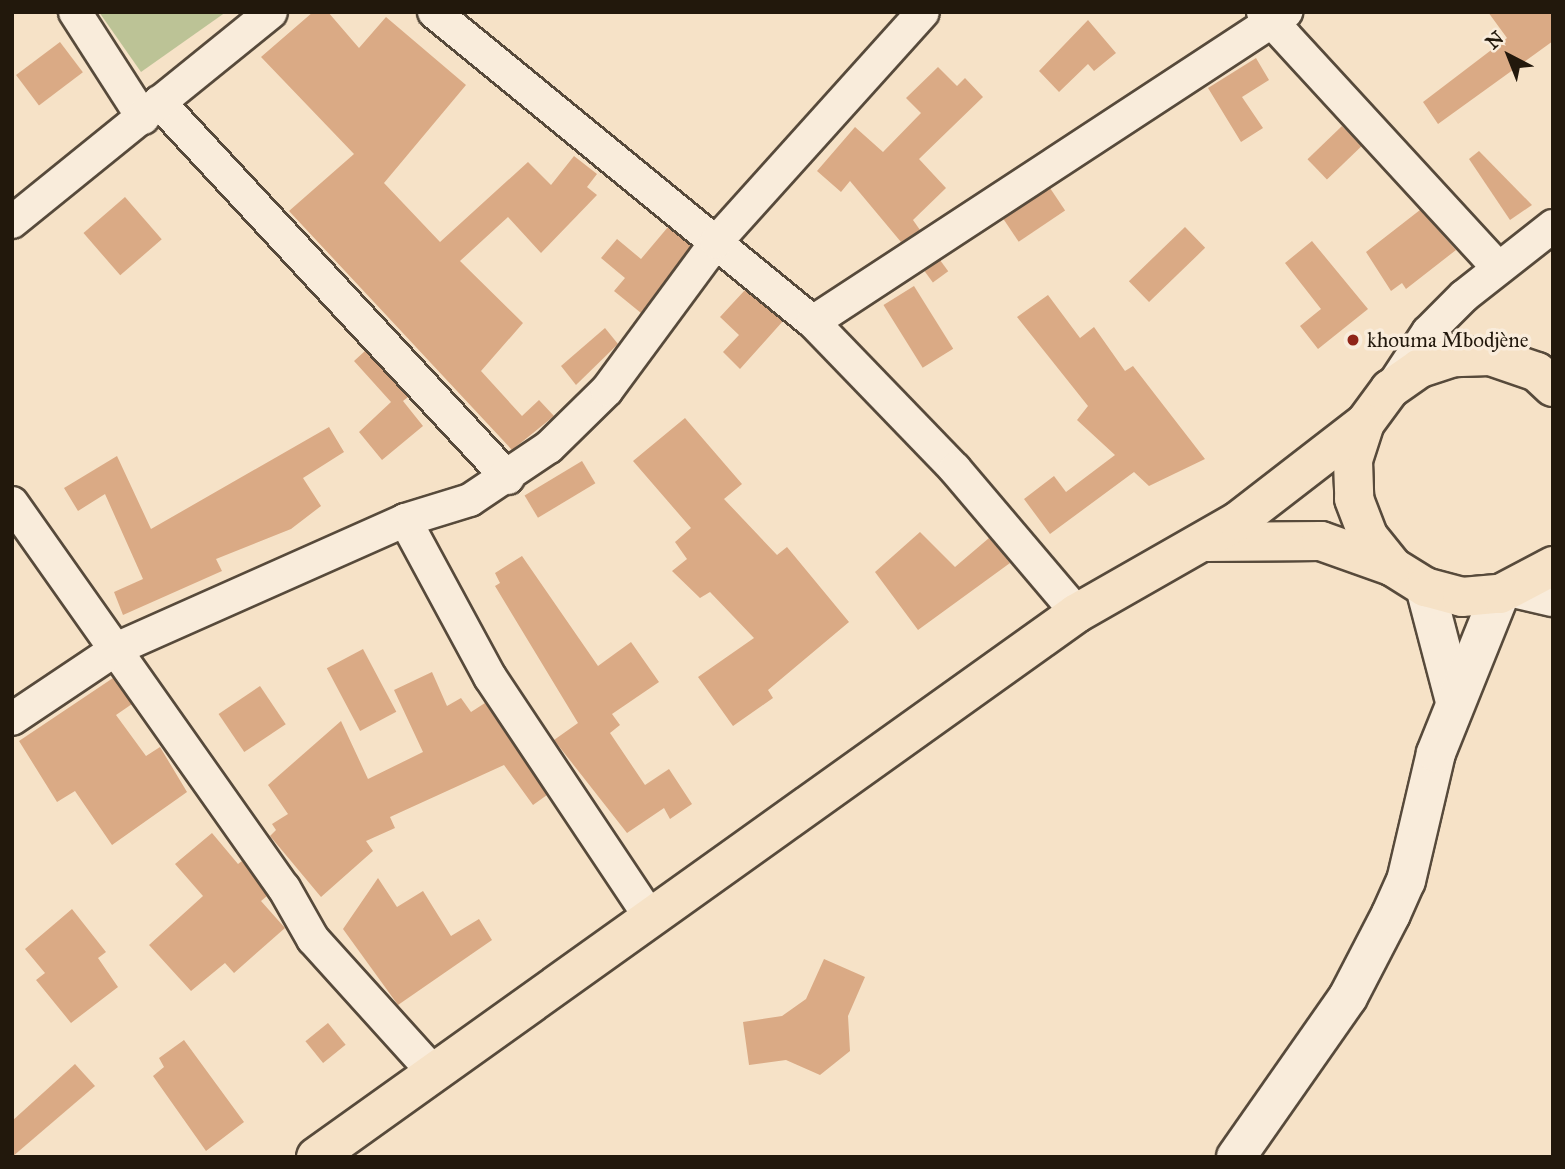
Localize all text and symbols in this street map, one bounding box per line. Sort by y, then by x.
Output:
north arrow [1474,21,1544,91]
text: N [1481,26,1508,54]
place label: khouma Mbodjène [1367,327,1528,353]
marker: khouma Mbodjène [1345,332,1361,348]

